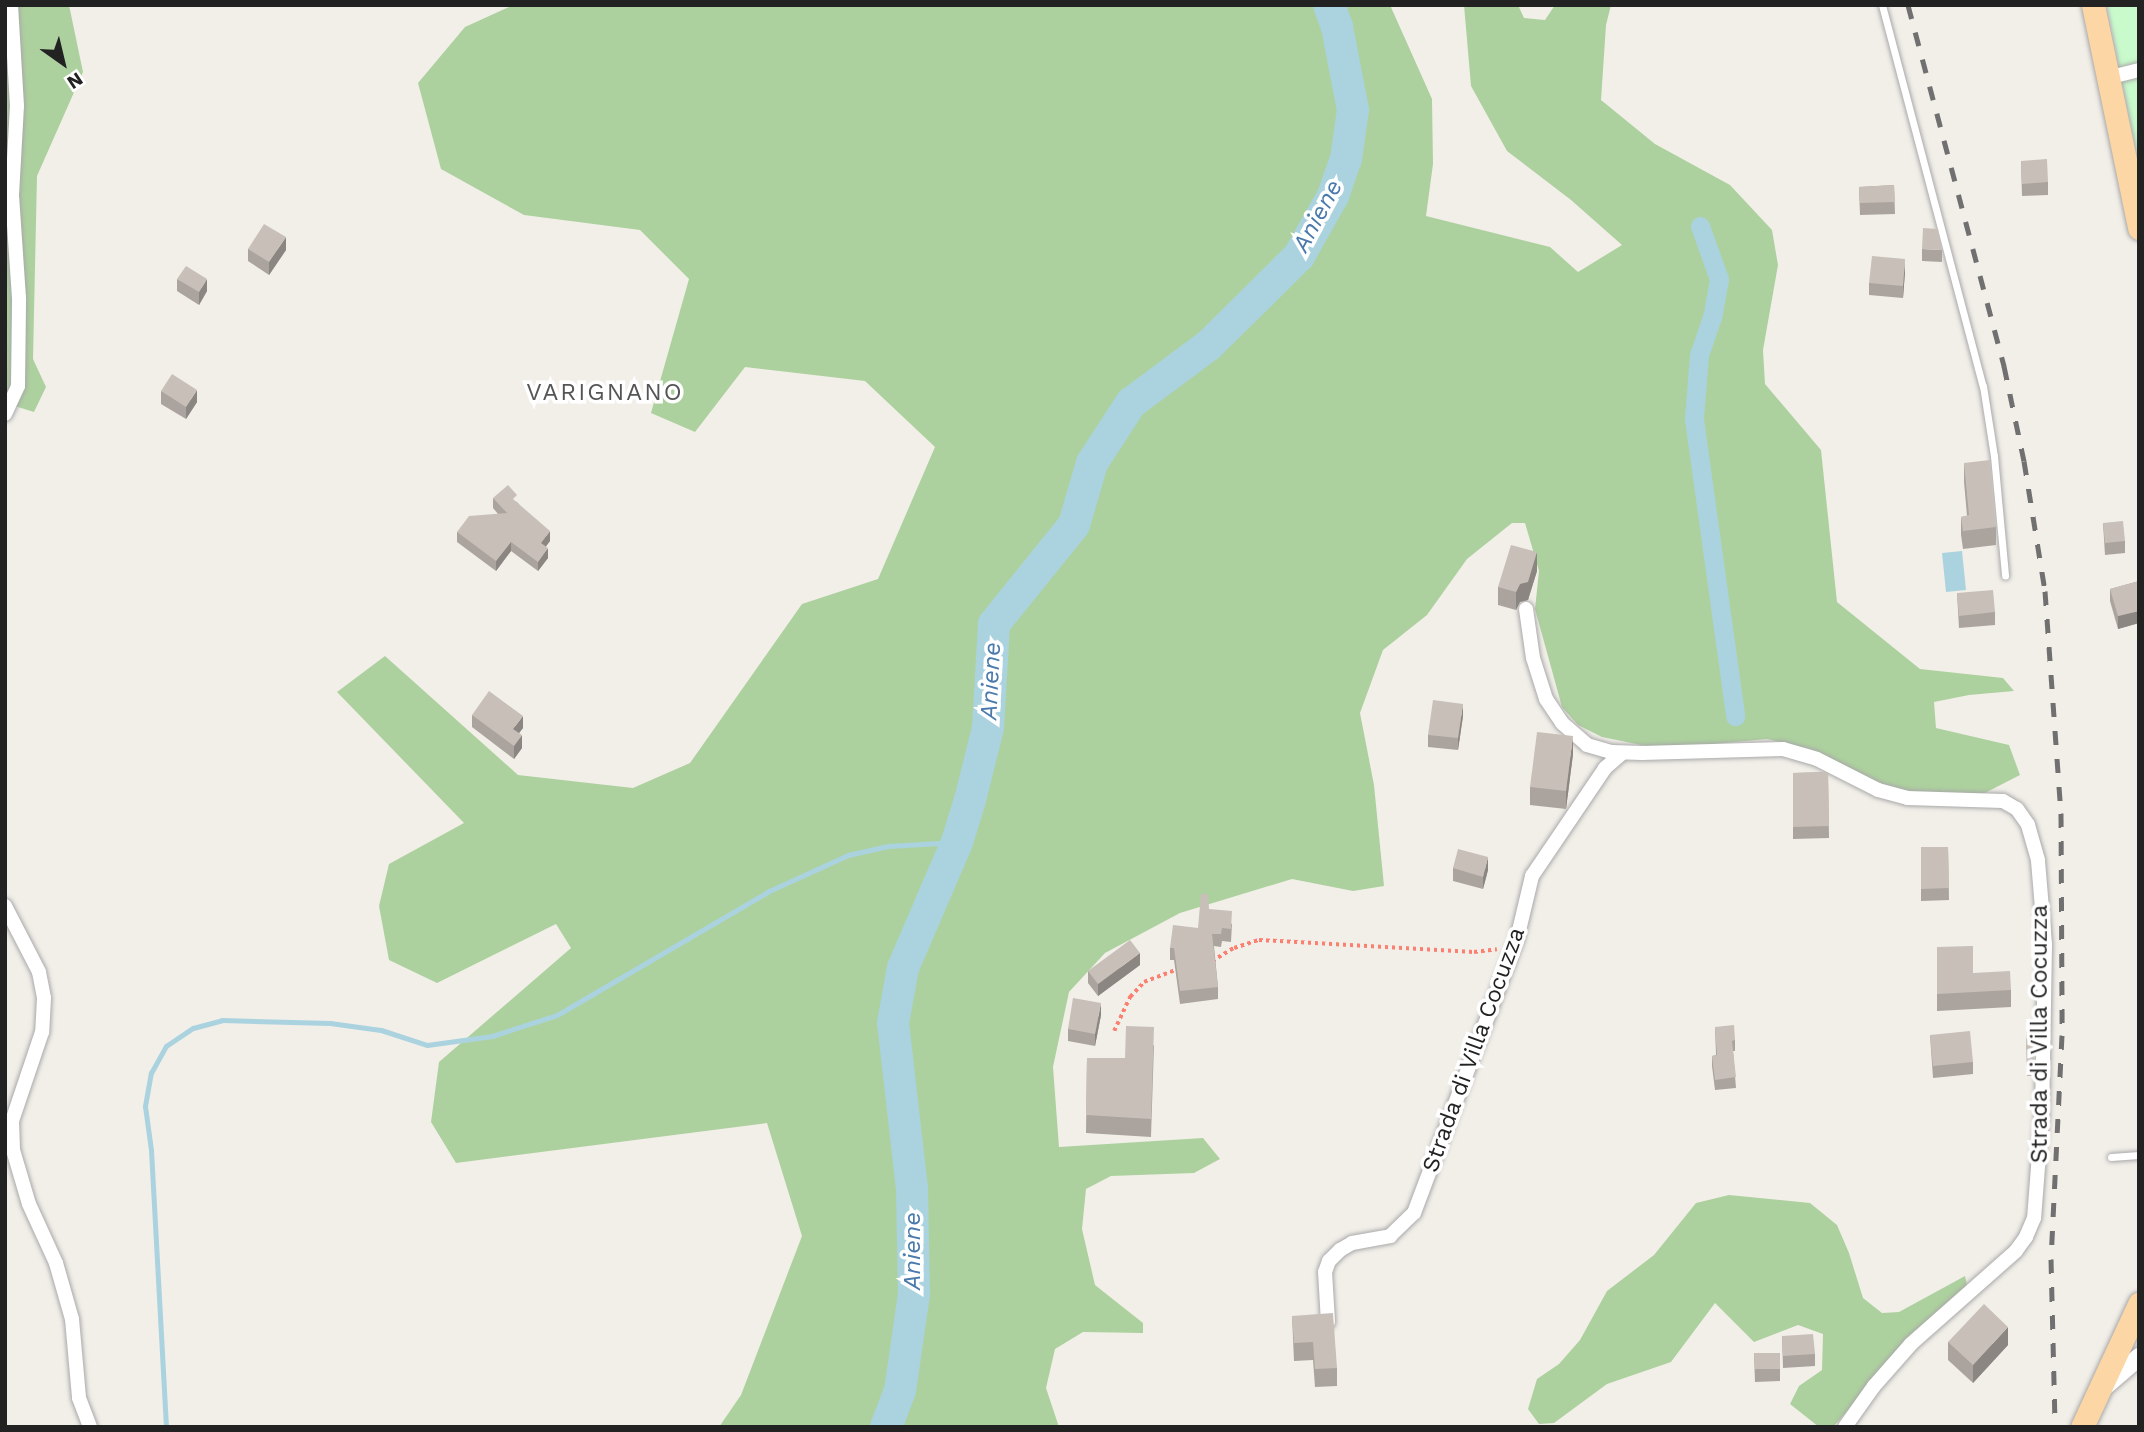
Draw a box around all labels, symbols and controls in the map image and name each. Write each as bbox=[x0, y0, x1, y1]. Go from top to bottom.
north arrow bbox=[28, 28, 98, 98]
text: N bbox=[63, 67, 87, 94]
water label: Aniene bbox=[1287, 175, 1349, 257]
district label: VARIGNANO bbox=[527, 379, 683, 407]
water label: Aniene bbox=[975, 641, 1007, 721]
street label: Strada di Villa Cocuzza bbox=[2026, 904, 2054, 1164]
street label: Strada di Villa Cocuzza bbox=[1417, 923, 1531, 1177]
water label: Aniene bbox=[899, 1212, 927, 1290]

